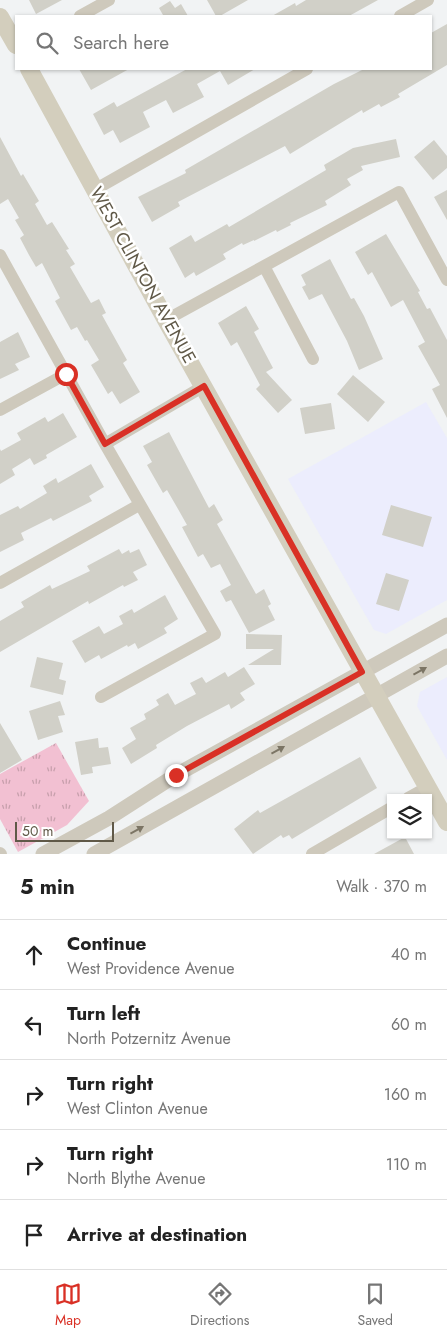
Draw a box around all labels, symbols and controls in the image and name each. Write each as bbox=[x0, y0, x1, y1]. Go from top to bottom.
search box bbox=[15, 15, 432, 70]
icon: search bbox=[33, 29, 61, 57]
text: Search here bbox=[73, 29, 169, 56]
street label: WEST CLINTON AVENUE bbox=[84, 182, 202, 368]
route start bbox=[55, 363, 78, 386]
one-way arrow bbox=[413, 667, 427, 675]
one-way arrow bbox=[272, 746, 285, 755]
route end bbox=[165, 764, 188, 787]
map controls bbox=[387, 794, 432, 839]
button: layers bbox=[387, 794, 432, 839]
scale bar bbox=[15, 819, 114, 842]
text: 50 m bbox=[22, 821, 53, 841]
one-way arrow bbox=[129, 826, 144, 834]
text: 5 min bbox=[20, 872, 75, 902]
text: Walk · 370 m bbox=[336, 875, 427, 898]
text: Continue bbox=[67, 930, 146, 957]
icon: ahead bbox=[20, 941, 48, 969]
text: 40 m bbox=[391, 943, 427, 966]
text: West Providence Avenue bbox=[67, 957, 235, 980]
text: Turn left bbox=[67, 1000, 140, 1027]
icon: left bbox=[20, 1011, 48, 1039]
text: 60 m bbox=[391, 1013, 427, 1036]
text: North Potzernitz Avenue bbox=[67, 1027, 231, 1050]
text: Turn right bbox=[67, 1070, 153, 1097]
icon: right bbox=[20, 1081, 48, 1109]
text: 160 m bbox=[384, 1083, 427, 1106]
text: West Clinton Avenue bbox=[67, 1097, 208, 1120]
text: Turn right bbox=[67, 1140, 153, 1167]
icon: right bbox=[20, 1151, 48, 1179]
text: 110 m bbox=[386, 1153, 427, 1176]
text: North Blythe Avenue bbox=[67, 1167, 205, 1190]
icon: arrive bbox=[20, 1221, 48, 1249]
text: Arrive at destination bbox=[67, 1221, 247, 1248]
tab: Map bbox=[54, 1280, 82, 1330]
tab: Directions bbox=[190, 1280, 249, 1330]
tab: Saved bbox=[357, 1280, 393, 1330]

